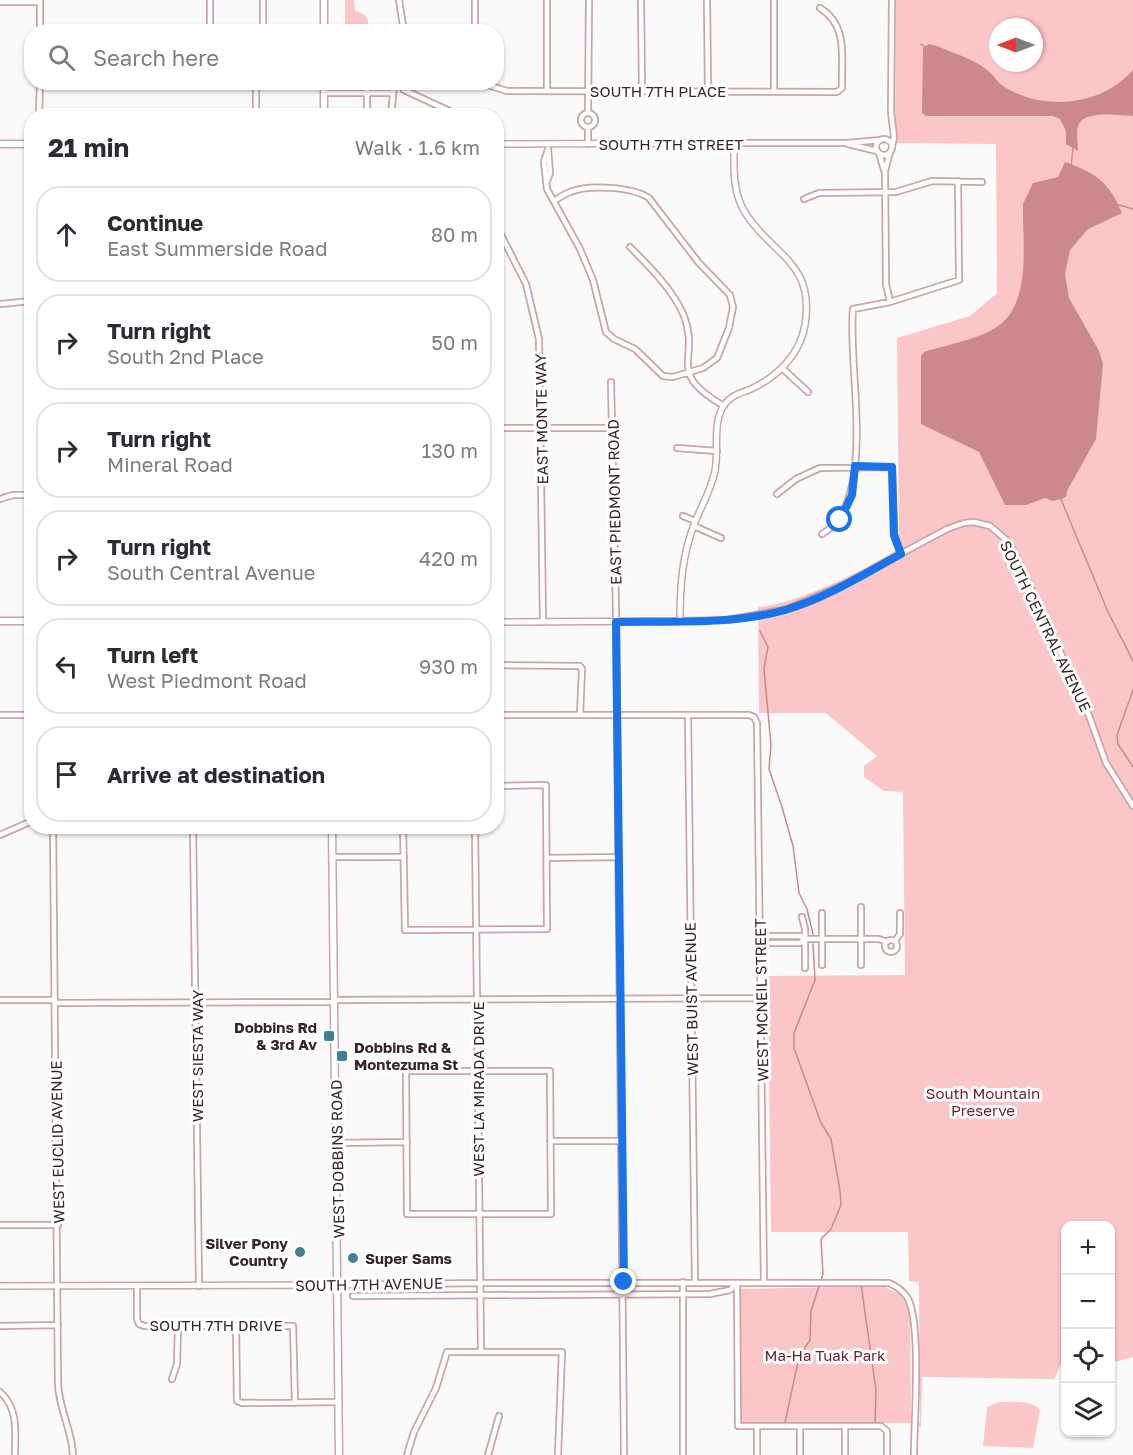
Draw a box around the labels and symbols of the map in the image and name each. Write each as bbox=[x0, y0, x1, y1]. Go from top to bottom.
north arrow bbox=[989, 18, 1043, 72]
street label: SOUTH 7TH PLACE bbox=[590, 82, 726, 100]
street label: SOUTH 7TH STREET bbox=[598, 135, 744, 153]
street label: EAST MONTE WAY bbox=[531, 353, 551, 485]
street label: EAST PIEDMONT ROAD bbox=[604, 419, 624, 585]
route start bbox=[826, 506, 852, 532]
street label: SOUTH CENTRAL AVENUE bbox=[997, 538, 1095, 714]
street label: WEST MCNEIL STREET bbox=[751, 918, 771, 1082]
street label: WEST BUIST AVENUE bbox=[681, 922, 701, 1076]
street label: WEST SIESTA WAY bbox=[188, 989, 206, 1122]
street label: WEST LA MIRADA DRIVE bbox=[469, 1001, 487, 1177]
place label: Dobbins Rd & 3rd Av bbox=[234, 1018, 317, 1053]
marker: Dobbins Rd & 3rd Av bbox=[322, 1029, 336, 1043]
place label: Dobbins Rd & Montezuma St bbox=[354, 1038, 458, 1073]
marker: Dobbins Rd & Montezuma St bbox=[335, 1049, 349, 1063]
street label: WEST EUCLID AVENUE bbox=[47, 1060, 67, 1224]
street label: WEST DOBBINS ROAD bbox=[327, 1079, 347, 1239]
park label: South Mountain Preserve bbox=[926, 1084, 1040, 1119]
place label: Silver Pony Country bbox=[205, 1234, 288, 1269]
marker: Silver Pony Country bbox=[293, 1245, 307, 1259]
place label: Super Sams bbox=[365, 1249, 452, 1267]
marker: Super Sams bbox=[346, 1251, 360, 1265]
route end bbox=[610, 1268, 636, 1294]
street label: SOUTH 7TH AVENUE bbox=[295, 1274, 443, 1294]
street label: SOUTH 7TH DRIVE bbox=[149, 1316, 283, 1334]
park label: Ma-Ha Tuak Park bbox=[765, 1346, 886, 1364]

